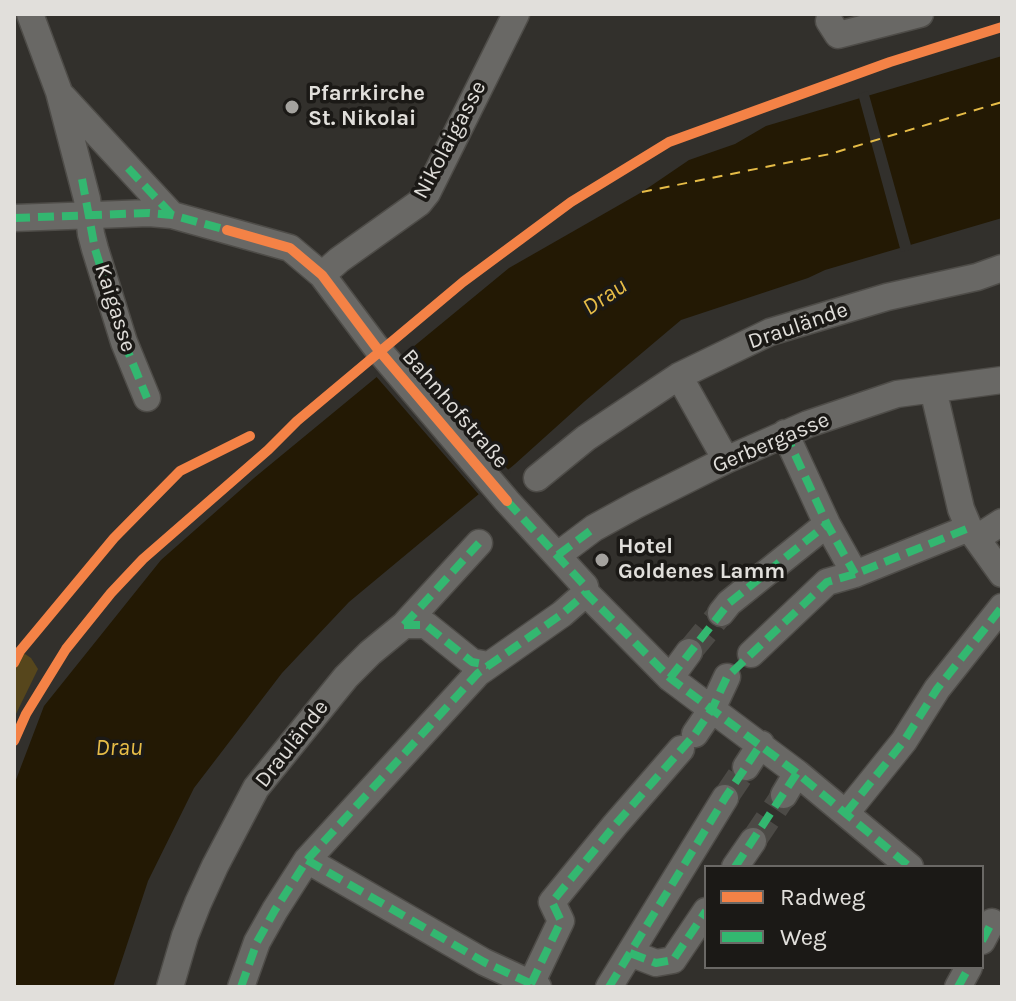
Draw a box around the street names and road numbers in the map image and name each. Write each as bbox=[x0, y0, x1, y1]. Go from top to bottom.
street label: Nikolaigasse bbox=[408, 76, 492, 204]
street label: Kaigasse bbox=[88, 261, 142, 355]
street label: Draulände bbox=[745, 297, 851, 355]
street label: Bahnhofstraße bbox=[396, 344, 514, 474]
street label: Gerbergasse bbox=[709, 407, 833, 479]
street label: Draulände bbox=[250, 695, 334, 793]

